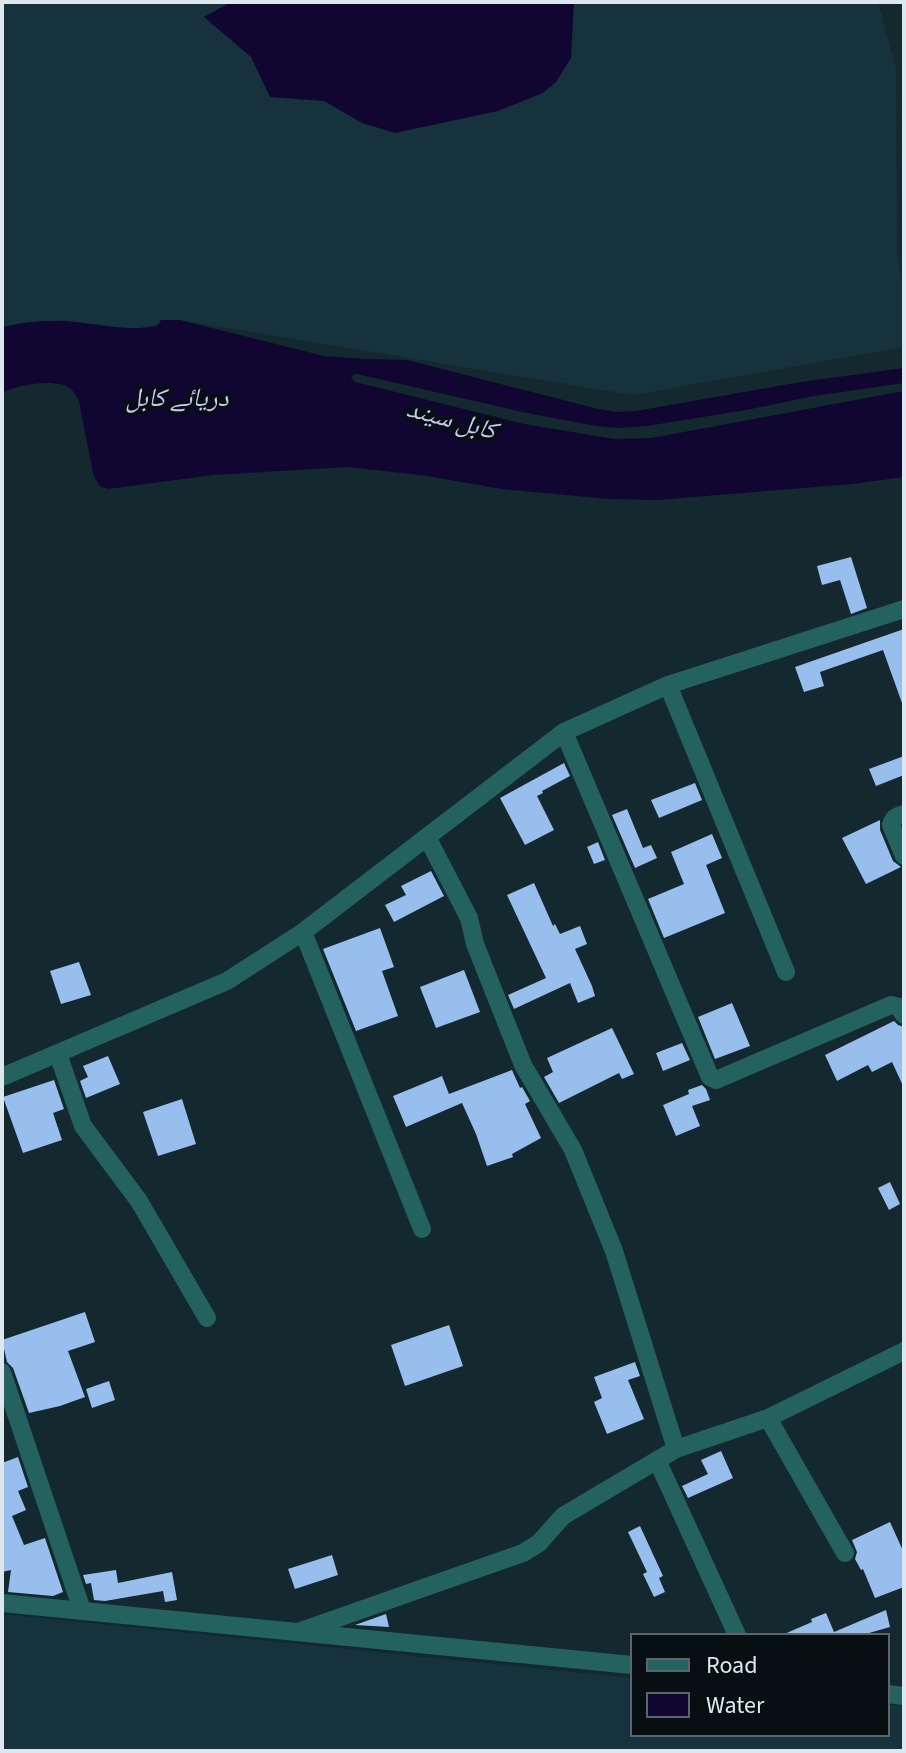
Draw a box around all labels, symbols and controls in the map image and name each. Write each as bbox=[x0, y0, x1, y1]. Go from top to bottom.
water label: دریائے کابل bbox=[125, 384, 229, 416]
water label: کابل سيند bbox=[403, 395, 499, 449]
legend bbox=[630, 1633, 890, 1737]
text: Road bbox=[706, 1648, 758, 1683]
text: Water bbox=[706, 1688, 764, 1723]

